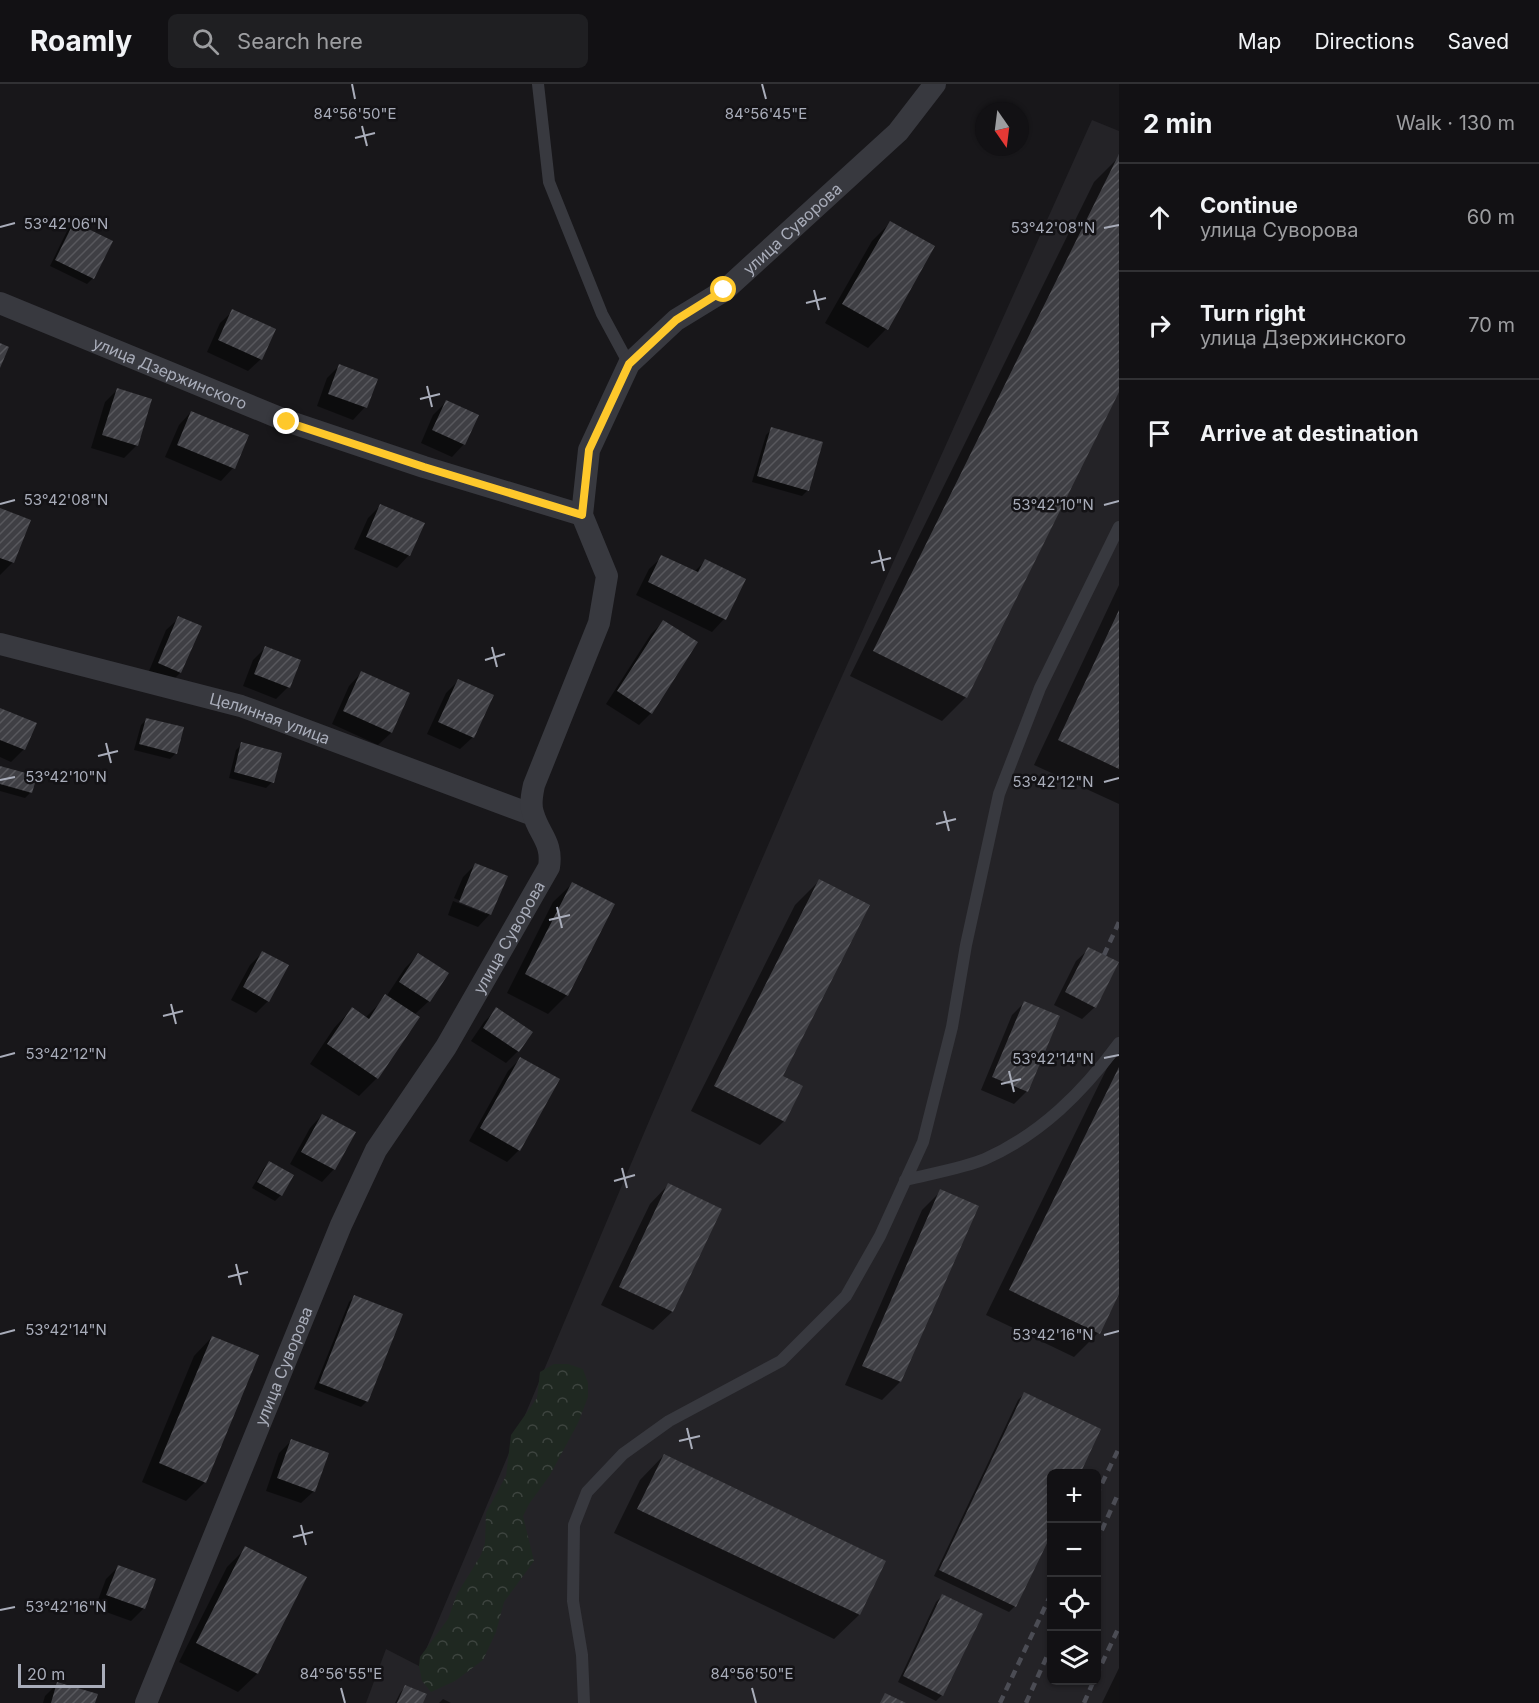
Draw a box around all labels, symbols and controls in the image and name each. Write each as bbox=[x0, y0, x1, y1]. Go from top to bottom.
search box bbox=[168, 14, 588, 68]
text: Roamly bbox=[30, 24, 132, 58]
icon: search bbox=[189, 25, 222, 58]
text: Search here bbox=[237, 28, 363, 54]
text: Map bbox=[1238, 29, 1281, 54]
text: Directions bbox=[1314, 29, 1415, 54]
text: Saved bbox=[1448, 29, 1509, 54]
north arrow bbox=[975, 102, 1029, 156]
text: 84°56'50"E bbox=[313, 104, 397, 123]
text: 84°56'45"E bbox=[725, 104, 807, 123]
text: 2 min bbox=[1143, 108, 1213, 139]
text: Walk · 130 m bbox=[1396, 111, 1515, 135]
street label: улица Суворова bbox=[739, 178, 846, 279]
text: Continue bbox=[1200, 192, 1298, 218]
icon: ahead bbox=[1143, 201, 1176, 234]
text: 60 m bbox=[1467, 205, 1515, 229]
text: 53°42'06"N bbox=[24, 214, 108, 233]
text: 53°42'08"N bbox=[1011, 218, 1095, 237]
text: улица Суворова bbox=[1200, 218, 1358, 242]
route start bbox=[710, 276, 736, 302]
text: Turn right bbox=[1200, 300, 1306, 326]
icon: right bbox=[1143, 309, 1176, 342]
text: 70 m bbox=[1468, 313, 1515, 337]
text: улица Дзержинского bbox=[1200, 326, 1406, 350]
street label: улица Дзержинского bbox=[90, 332, 250, 414]
route end bbox=[273, 408, 299, 434]
icon: arrive bbox=[1143, 417, 1176, 450]
text: Arrive at destination bbox=[1200, 420, 1419, 446]
text: 53°42'08"N bbox=[24, 490, 108, 509]
text: 53°42'10"N bbox=[1012, 495, 1094, 514]
street label: Целинная улица bbox=[208, 688, 333, 748]
text: 53°42'10"N bbox=[25, 767, 107, 786]
text: 53°42'12"N bbox=[1012, 772, 1094, 791]
street label: улица Суворова bbox=[469, 877, 549, 997]
text: 53°42'12"N bbox=[25, 1044, 107, 1063]
text: 53°42'14"N bbox=[1012, 1049, 1094, 1068]
street label: улица Суворова bbox=[250, 1304, 317, 1428]
text: 53°42'14"N bbox=[25, 1320, 107, 1339]
text: 53°42'16"N bbox=[1012, 1325, 1094, 1344]
map controls bbox=[1047, 1469, 1101, 1685]
button: + bbox=[1047, 1469, 1101, 1523]
button: − bbox=[1047, 1523, 1101, 1577]
button: locate bbox=[1047, 1577, 1101, 1631]
text: 53°42'16"N bbox=[25, 1597, 107, 1616]
button: layers bbox=[1047, 1631, 1101, 1685]
scale bar bbox=[18, 1661, 105, 1688]
text: 20 m bbox=[27, 1664, 65, 1684]
text: 84°56'55"E bbox=[300, 1664, 382, 1683]
text: 84°56'50"E bbox=[710, 1664, 794, 1683]

